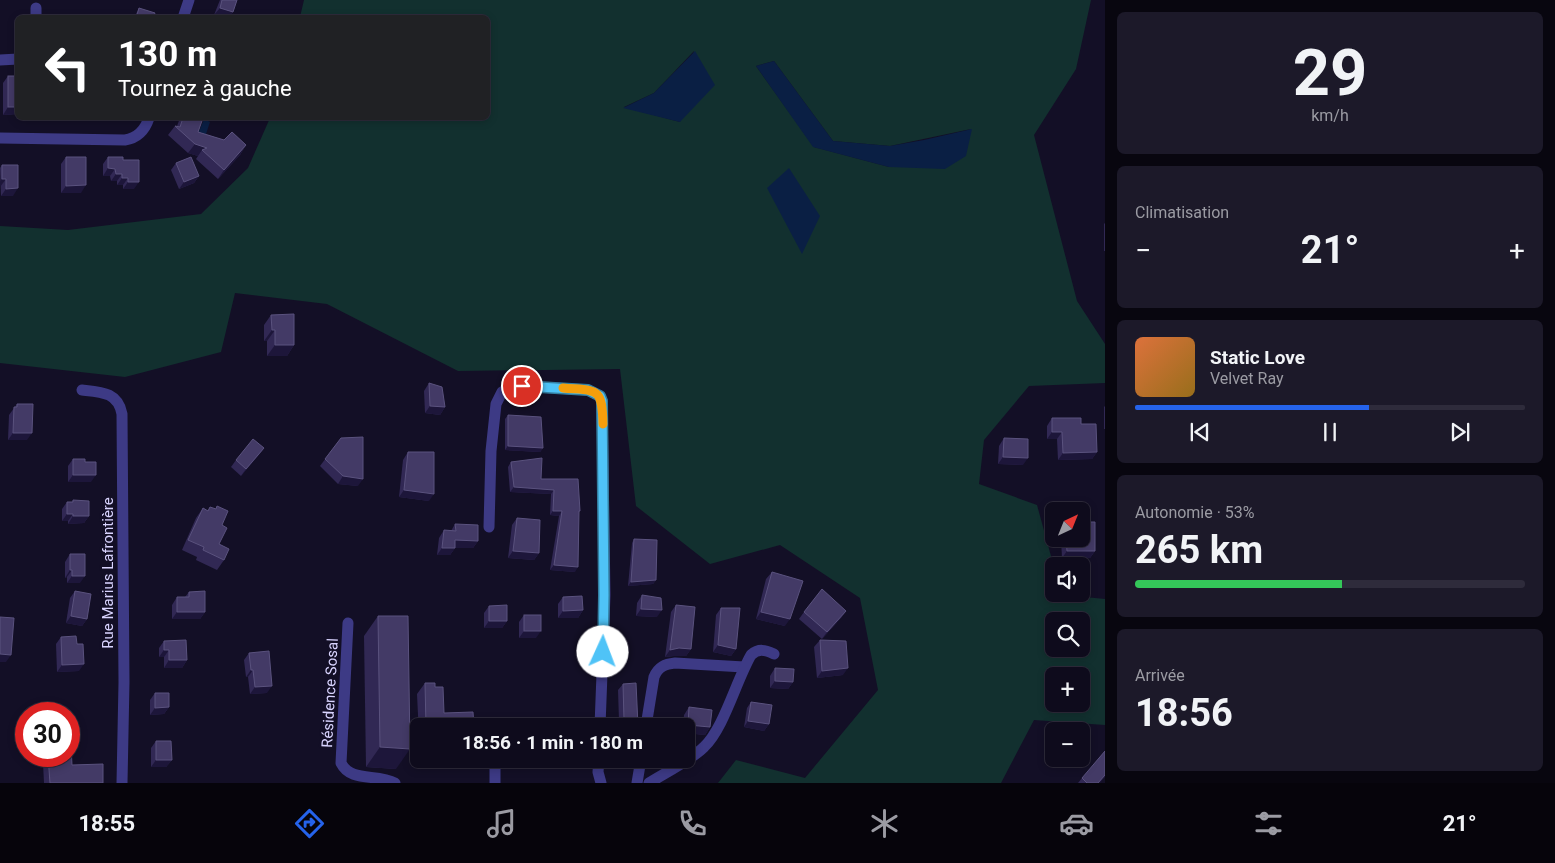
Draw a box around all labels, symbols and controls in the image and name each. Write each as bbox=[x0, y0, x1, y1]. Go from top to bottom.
text: 130 m bbox=[118, 34, 217, 75]
icon: left bbox=[35, 35, 100, 100]
text: 29 bbox=[1293, 35, 1367, 111]
text: Tournez à gauche bbox=[118, 76, 292, 101]
text: km/h bbox=[1311, 106, 1349, 125]
text: Climatisation bbox=[1135, 203, 1229, 222]
text: 21° bbox=[1301, 228, 1359, 272]
text: − bbox=[1135, 234, 1151, 267]
text: + bbox=[1509, 234, 1525, 267]
text: Static Love bbox=[1210, 346, 1305, 369]
pin bbox=[501, 365, 543, 407]
text: Velvet Ray bbox=[1210, 369, 1284, 388]
icon: arrive bbox=[508, 372, 536, 400]
icon: previous bbox=[1186, 418, 1214, 446]
icon: pause bbox=[1316, 418, 1344, 446]
icon: next bbox=[1446, 418, 1474, 446]
street label: Rue Marius Lafrontière bbox=[99, 497, 117, 649]
north arrow bbox=[1045, 502, 1090, 548]
map controls bbox=[1045, 502, 1090, 767]
text: Autonomie · 53% bbox=[1135, 503, 1255, 522]
text: 265 km bbox=[1135, 528, 1263, 572]
button: sound bbox=[1045, 557, 1090, 602]
button: search bbox=[1045, 612, 1090, 657]
position arrow bbox=[576, 625, 628, 677]
street label: Résidence Sosal bbox=[318, 638, 342, 748]
text: Arrivée bbox=[1135, 666, 1185, 685]
button: + bbox=[1045, 667, 1090, 712]
text: 18:56 bbox=[1135, 691, 1233, 735]
speed limit sign: 30 bbox=[15, 702, 80, 767]
button: − bbox=[1045, 722, 1090, 767]
text: 18:56 · 1 min · 180 m bbox=[462, 731, 643, 754]
icon: directions bbox=[292, 806, 327, 841]
icon: music bbox=[484, 806, 519, 841]
icon: phone bbox=[675, 806, 710, 841]
icon: climate bbox=[867, 806, 902, 841]
icon: car bbox=[1059, 806, 1094, 841]
icon: filters bbox=[1251, 806, 1286, 841]
text: 18:55 bbox=[78, 811, 135, 836]
text: 21° bbox=[1443, 811, 1476, 836]

